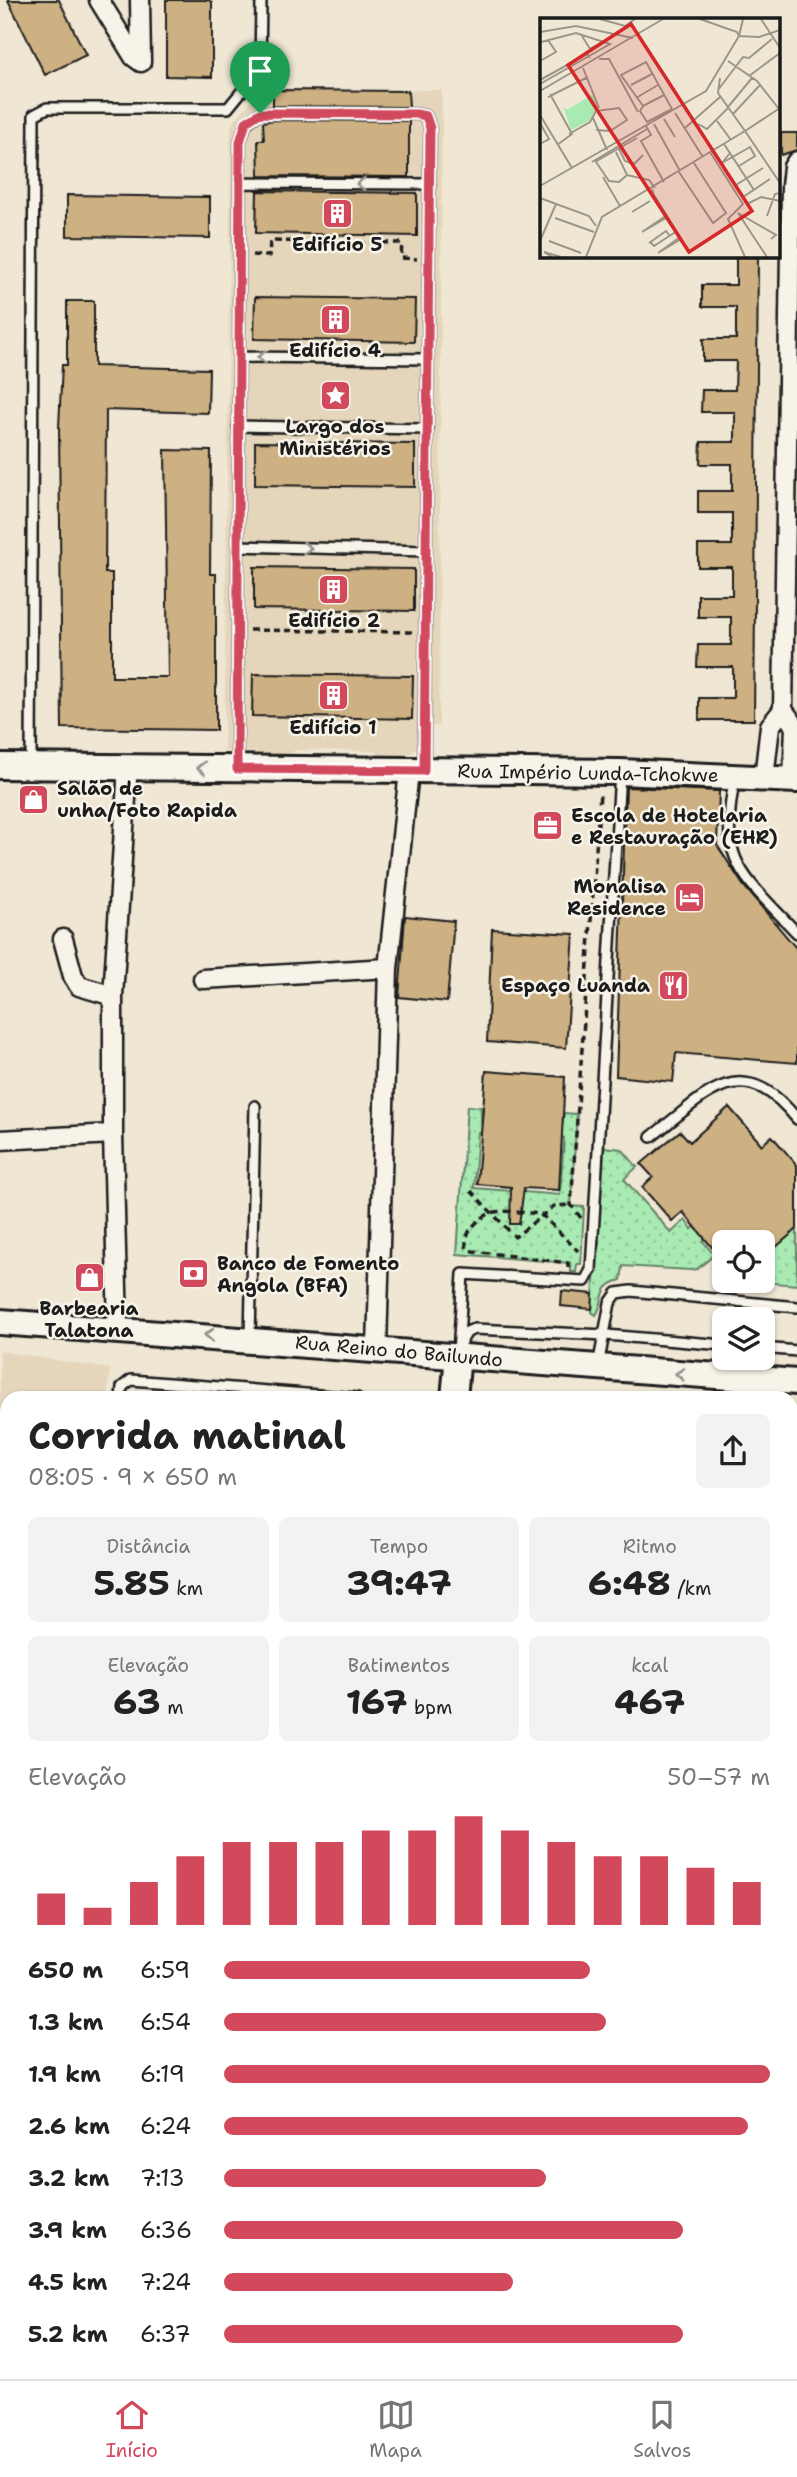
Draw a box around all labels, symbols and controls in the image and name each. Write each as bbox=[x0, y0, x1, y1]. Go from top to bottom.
inset map bbox=[540, 18, 780, 257]
pin bbox=[230, 41, 290, 113]
icon: arrive bbox=[241, 52, 279, 90]
one-way arrow bbox=[356, 176, 366, 192]
building icon: Edifício 5 bbox=[320, 196, 354, 230]
place label: Edifício 5 bbox=[292, 232, 382, 257]
building icon: Edifício 4 bbox=[318, 302, 352, 336]
place label: Edifício 4 bbox=[289, 338, 382, 363]
one-way arrow bbox=[256, 350, 267, 365]
place icon: Largo dos Ministérios bbox=[318, 378, 352, 412]
place label: Largo dos Ministérios bbox=[279, 414, 391, 461]
one-way arrow bbox=[301, 540, 312, 555]
building icon: Edifício 2 bbox=[317, 572, 351, 606]
place label: Edifício 2 bbox=[288, 608, 380, 633]
building icon: Edifício 1 bbox=[316, 679, 350, 713]
place label: Edifício 1 bbox=[289, 715, 377, 740]
street label: Rua Império Lunda-Tchokwe bbox=[457, 758, 719, 788]
one-way arrow bbox=[195, 760, 206, 776]
place label: Salão de unha/Foto Rapida bbox=[57, 776, 237, 823]
shop icon: Salão de unha/Foto Rapida bbox=[17, 782, 51, 816]
place label: Escola de Hotelaria e Restauração (EHR) bbox=[571, 803, 778, 850]
office icon: Escola de Hotelaria e Restauração (EHR) bbox=[531, 809, 565, 843]
place label: Monalisa Residence bbox=[567, 874, 666, 921]
hotel icon: Monalisa Residence bbox=[672, 880, 706, 914]
restaurant icon: Espaço Luanda bbox=[656, 968, 690, 1002]
place label: Espaço Luanda bbox=[501, 973, 650, 998]
map controls bbox=[712, 1230, 775, 1370]
button: locate bbox=[712, 1230, 775, 1293]
place label: Banco de Fomento Angola (BFA) bbox=[217, 1251, 399, 1298]
bank icon: Banco de Fomento Angola (BFA) bbox=[177, 1257, 211, 1291]
shop icon: Barbearia Talatona bbox=[72, 1260, 106, 1294]
place label: Barbearia Talatona bbox=[39, 1296, 139, 1343]
button: layers bbox=[712, 1307, 775, 1370]
one-way arrow bbox=[203, 1328, 214, 1343]
street label: Rua Reino do Bailundo bbox=[294, 1329, 504, 1373]
one-way arrow bbox=[674, 1367, 685, 1382]
text: Corrida matinal bbox=[28, 1410, 346, 1461]
button: share bbox=[696, 1414, 770, 1488]
text: 08:05 · 9 × 650 m bbox=[28, 1462, 237, 1492]
text: Distância bbox=[106, 1534, 190, 1559]
text: Tempo bbox=[370, 1534, 428, 1559]
text: Ritmo bbox=[623, 1534, 677, 1559]
text: 5.85 bbox=[93, 1559, 170, 1606]
text: 39:47 bbox=[346, 1559, 452, 1606]
text: 6:48 bbox=[588, 1559, 671, 1606]
text: km bbox=[170, 1576, 203, 1601]
text: /km bbox=[671, 1576, 711, 1601]
text: Elevação bbox=[108, 1653, 189, 1678]
text: Batimentos bbox=[348, 1653, 450, 1678]
text: kcal bbox=[631, 1653, 668, 1678]
text: 63 bbox=[113, 1678, 161, 1725]
text: 167 bbox=[346, 1678, 408, 1725]
text: 467 bbox=[614, 1678, 685, 1725]
text: m bbox=[161, 1695, 184, 1720]
text: bpm bbox=[408, 1695, 452, 1720]
text: Elevação bbox=[28, 1762, 127, 1792]
text: 50–57 m bbox=[667, 1762, 770, 1792]
text: 650 m bbox=[28, 1955, 103, 1985]
text: 6:59 bbox=[140, 1955, 190, 1985]
text: 1.3 km bbox=[28, 2007, 103, 2037]
text: 6:54 bbox=[140, 2007, 191, 2037]
text: 1.9 km bbox=[28, 2059, 101, 2089]
text: 6:19 bbox=[140, 2059, 185, 2089]
text: 2.6 km bbox=[28, 2111, 110, 2141]
text: 6:24 bbox=[140, 2111, 191, 2141]
text: 3.2 km bbox=[28, 2163, 110, 2193]
text: 7:13 bbox=[140, 2163, 185, 2193]
text: 3.9 km bbox=[28, 2215, 107, 2245]
text: 6:36 bbox=[140, 2215, 192, 2245]
text: 4.5 km bbox=[28, 2267, 108, 2297]
text: 7:24 bbox=[140, 2267, 191, 2297]
text: 5.2 km bbox=[28, 2319, 108, 2349]
text: 6:37 bbox=[140, 2319, 191, 2349]
tab: Início bbox=[106, 2396, 158, 2463]
tab: Mapa bbox=[369, 2396, 422, 2463]
tab: Salvos bbox=[633, 2396, 691, 2463]

